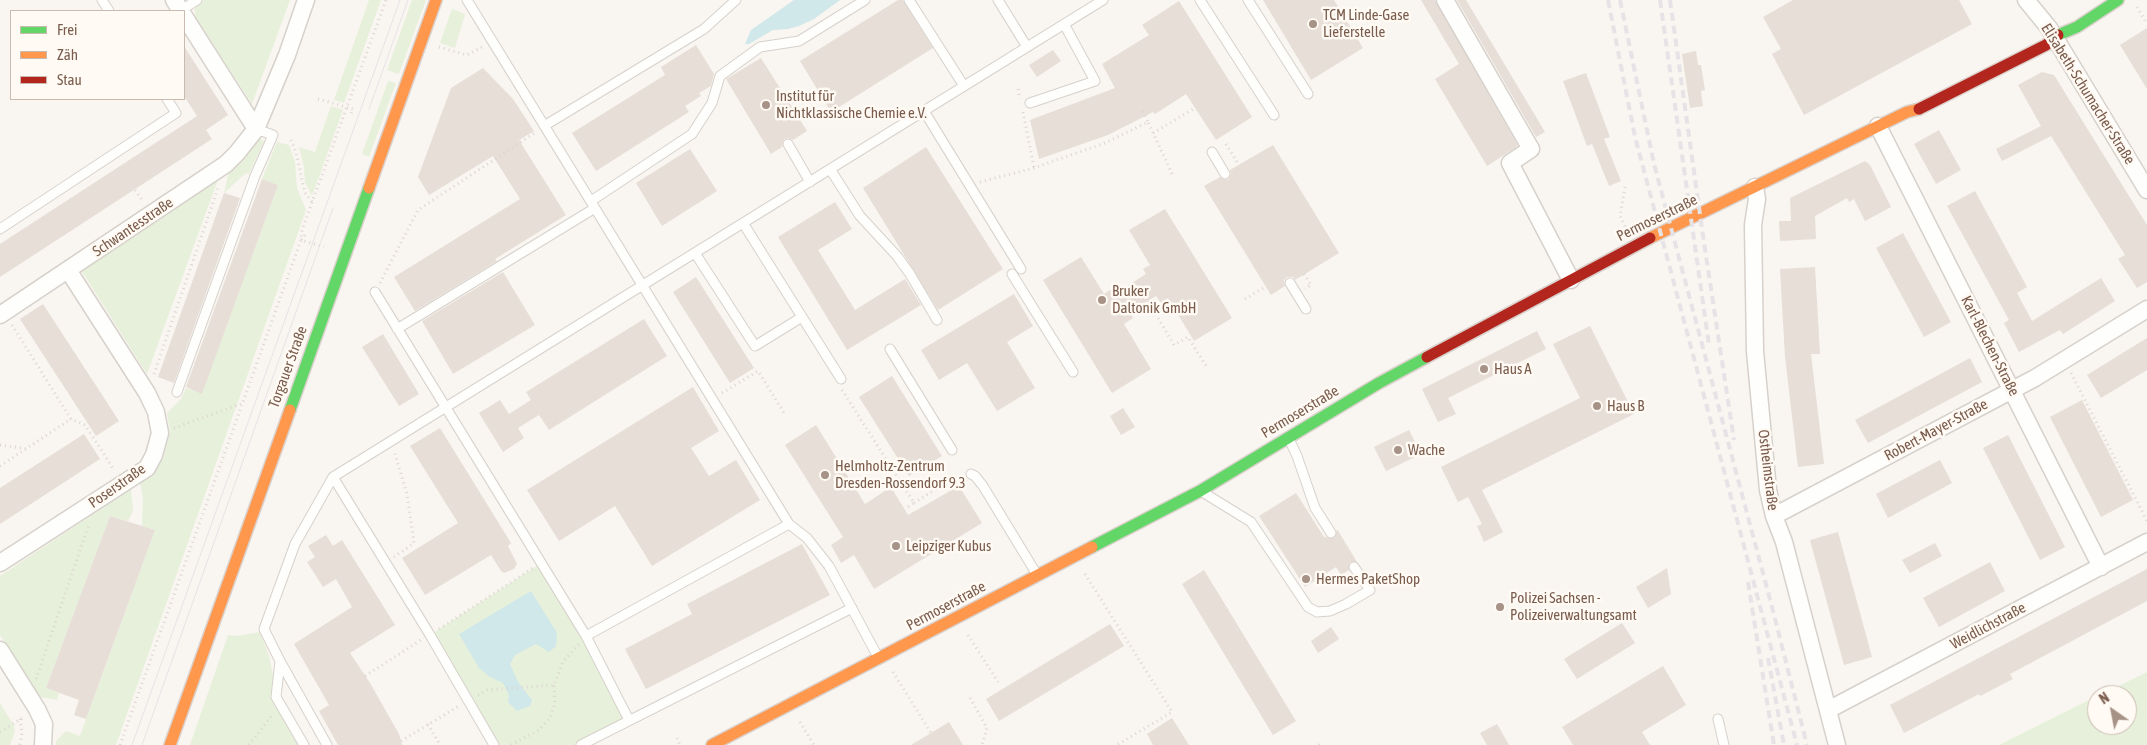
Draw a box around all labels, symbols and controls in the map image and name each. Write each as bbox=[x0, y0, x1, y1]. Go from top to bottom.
place label: TCM Linde-Gase Lieferstelle bbox=[1323, 6, 1409, 41]
legend bbox=[10, 10, 185, 100]
marker: TCM Linde-Gase Lieferstelle bbox=[1307, 18, 1319, 30]
street label: Elisabeth-Schumacher-Straße bbox=[2037, 20, 2139, 168]
text: Frei bbox=[57, 21, 77, 38]
text: Zäh bbox=[57, 46, 78, 63]
text: Stau bbox=[57, 71, 82, 88]
place label: Institut für Nichtklassische Chemie e.V. bbox=[776, 87, 927, 122]
marker: Institut für Nichtklassische Chemie e.V. bbox=[760, 99, 772, 111]
street label: Permoserstraße bbox=[1614, 191, 1700, 245]
street label: Schwantesstraße bbox=[89, 194, 177, 260]
place label: Bruker Daltonik GmbH bbox=[1112, 282, 1197, 317]
street label: Karl-Blechen-Straße bbox=[1957, 293, 2023, 399]
marker: Bruker Daltonik GmbH bbox=[1096, 294, 1108, 306]
street label: Torgauer Straße bbox=[265, 324, 311, 410]
place label: Haus A bbox=[1494, 360, 1532, 378]
marker: Haus A bbox=[1478, 363, 1490, 375]
street label: Permoserstraße bbox=[1258, 382, 1342, 442]
street label: Robert-Mayer-Straße bbox=[1881, 395, 1991, 465]
place label: Haus B bbox=[1607, 397, 1644, 415]
marker: Haus B bbox=[1591, 400, 1603, 412]
street label: Ostheimstraße bbox=[1754, 429, 1782, 511]
place label: Wache bbox=[1408, 441, 1445, 459]
marker: Wache bbox=[1392, 444, 1404, 456]
place label: Helmholtz-Zentrum Dresden-Rossendorf 9.3 bbox=[835, 457, 965, 492]
street label: Poserstraße bbox=[85, 460, 149, 512]
marker: Helmholtz-Zentrum Dresden-Rossendorf 9.3 bbox=[819, 469, 831, 481]
place label: Leipziger Kubus bbox=[906, 537, 991, 555]
marker: Leipziger Kubus bbox=[890, 540, 902, 552]
place label: Hermes PaketShop bbox=[1316, 570, 1420, 588]
marker: Hermes PaketShop bbox=[1300, 573, 1312, 585]
street label: Permoserstraße bbox=[903, 578, 989, 634]
place label: Polizei Sachsen - Polizeiverwaltungsamt bbox=[1510, 589, 1637, 624]
street label: Weidlichstraße bbox=[1947, 599, 2029, 653]
marker: Polizei Sachsen - Polizeiverwaltungsamt bbox=[1494, 601, 1506, 613]
north arrow bbox=[2087, 685, 2137, 735]
text: N bbox=[2097, 689, 2112, 707]

